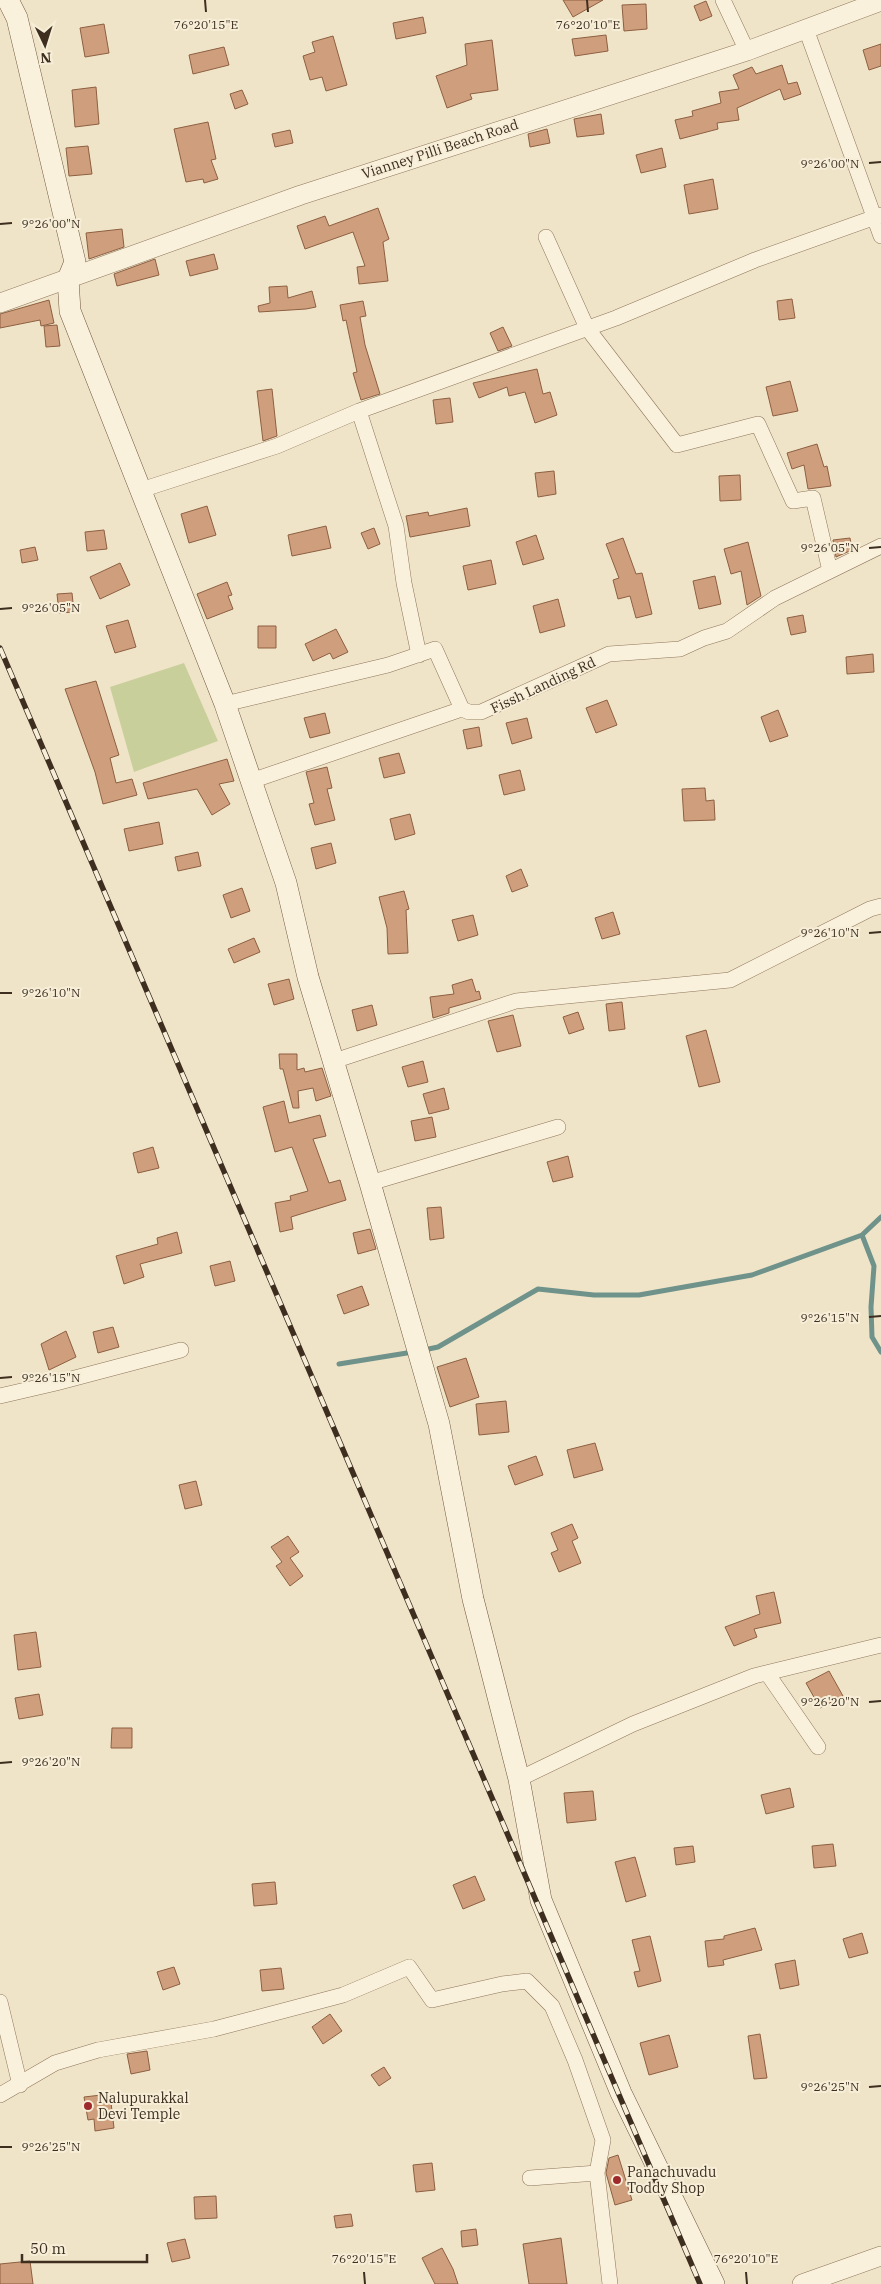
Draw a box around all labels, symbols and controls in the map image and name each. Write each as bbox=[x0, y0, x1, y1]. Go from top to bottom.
text: 76°20'15"E bbox=[174, 17, 238, 32]
text: 76°20'10"E bbox=[556, 17, 620, 32]
north arrow bbox=[20, 20, 70, 70]
text: N bbox=[40, 49, 52, 67]
street label: Vianney Pilli Beach Road bbox=[359, 115, 521, 183]
text: 9°26'00"N bbox=[801, 156, 859, 171]
text: 9°26'00"N bbox=[22, 216, 80, 231]
text: 9°26'05"N bbox=[801, 540, 859, 555]
text: 9°26'05"N bbox=[22, 600, 80, 615]
street label: Fissh Landing Rd bbox=[488, 653, 599, 717]
text: 9°26'10"N bbox=[801, 925, 859, 940]
text: 9°26'10"N bbox=[22, 985, 80, 1000]
text: 9°26'15"N bbox=[801, 1310, 859, 1325]
text: 9°26'15"N bbox=[22, 1370, 80, 1385]
text: 9°26'20"N bbox=[801, 1694, 859, 1709]
text: 9°26'20"N bbox=[22, 1754, 80, 1769]
text: 9°26'25"N bbox=[801, 2079, 859, 2094]
place label: Nalupurakkal Devi Temple bbox=[98, 2089, 189, 2123]
marker: Nalupurakkal Devi Temple bbox=[82, 2100, 94, 2112]
text: 9°26'25"N bbox=[22, 2139, 80, 2154]
place label: Panachuvadu Toddy Shop bbox=[627, 2163, 717, 2197]
marker: Panachuvadu Toddy Shop bbox=[611, 2174, 623, 2186]
scale bar bbox=[22, 2232, 148, 2264]
text: 50 m bbox=[30, 2239, 66, 2258]
text: 76°20'15"E bbox=[332, 2251, 396, 2266]
text: 76°20'10"E bbox=[714, 2251, 778, 2266]

